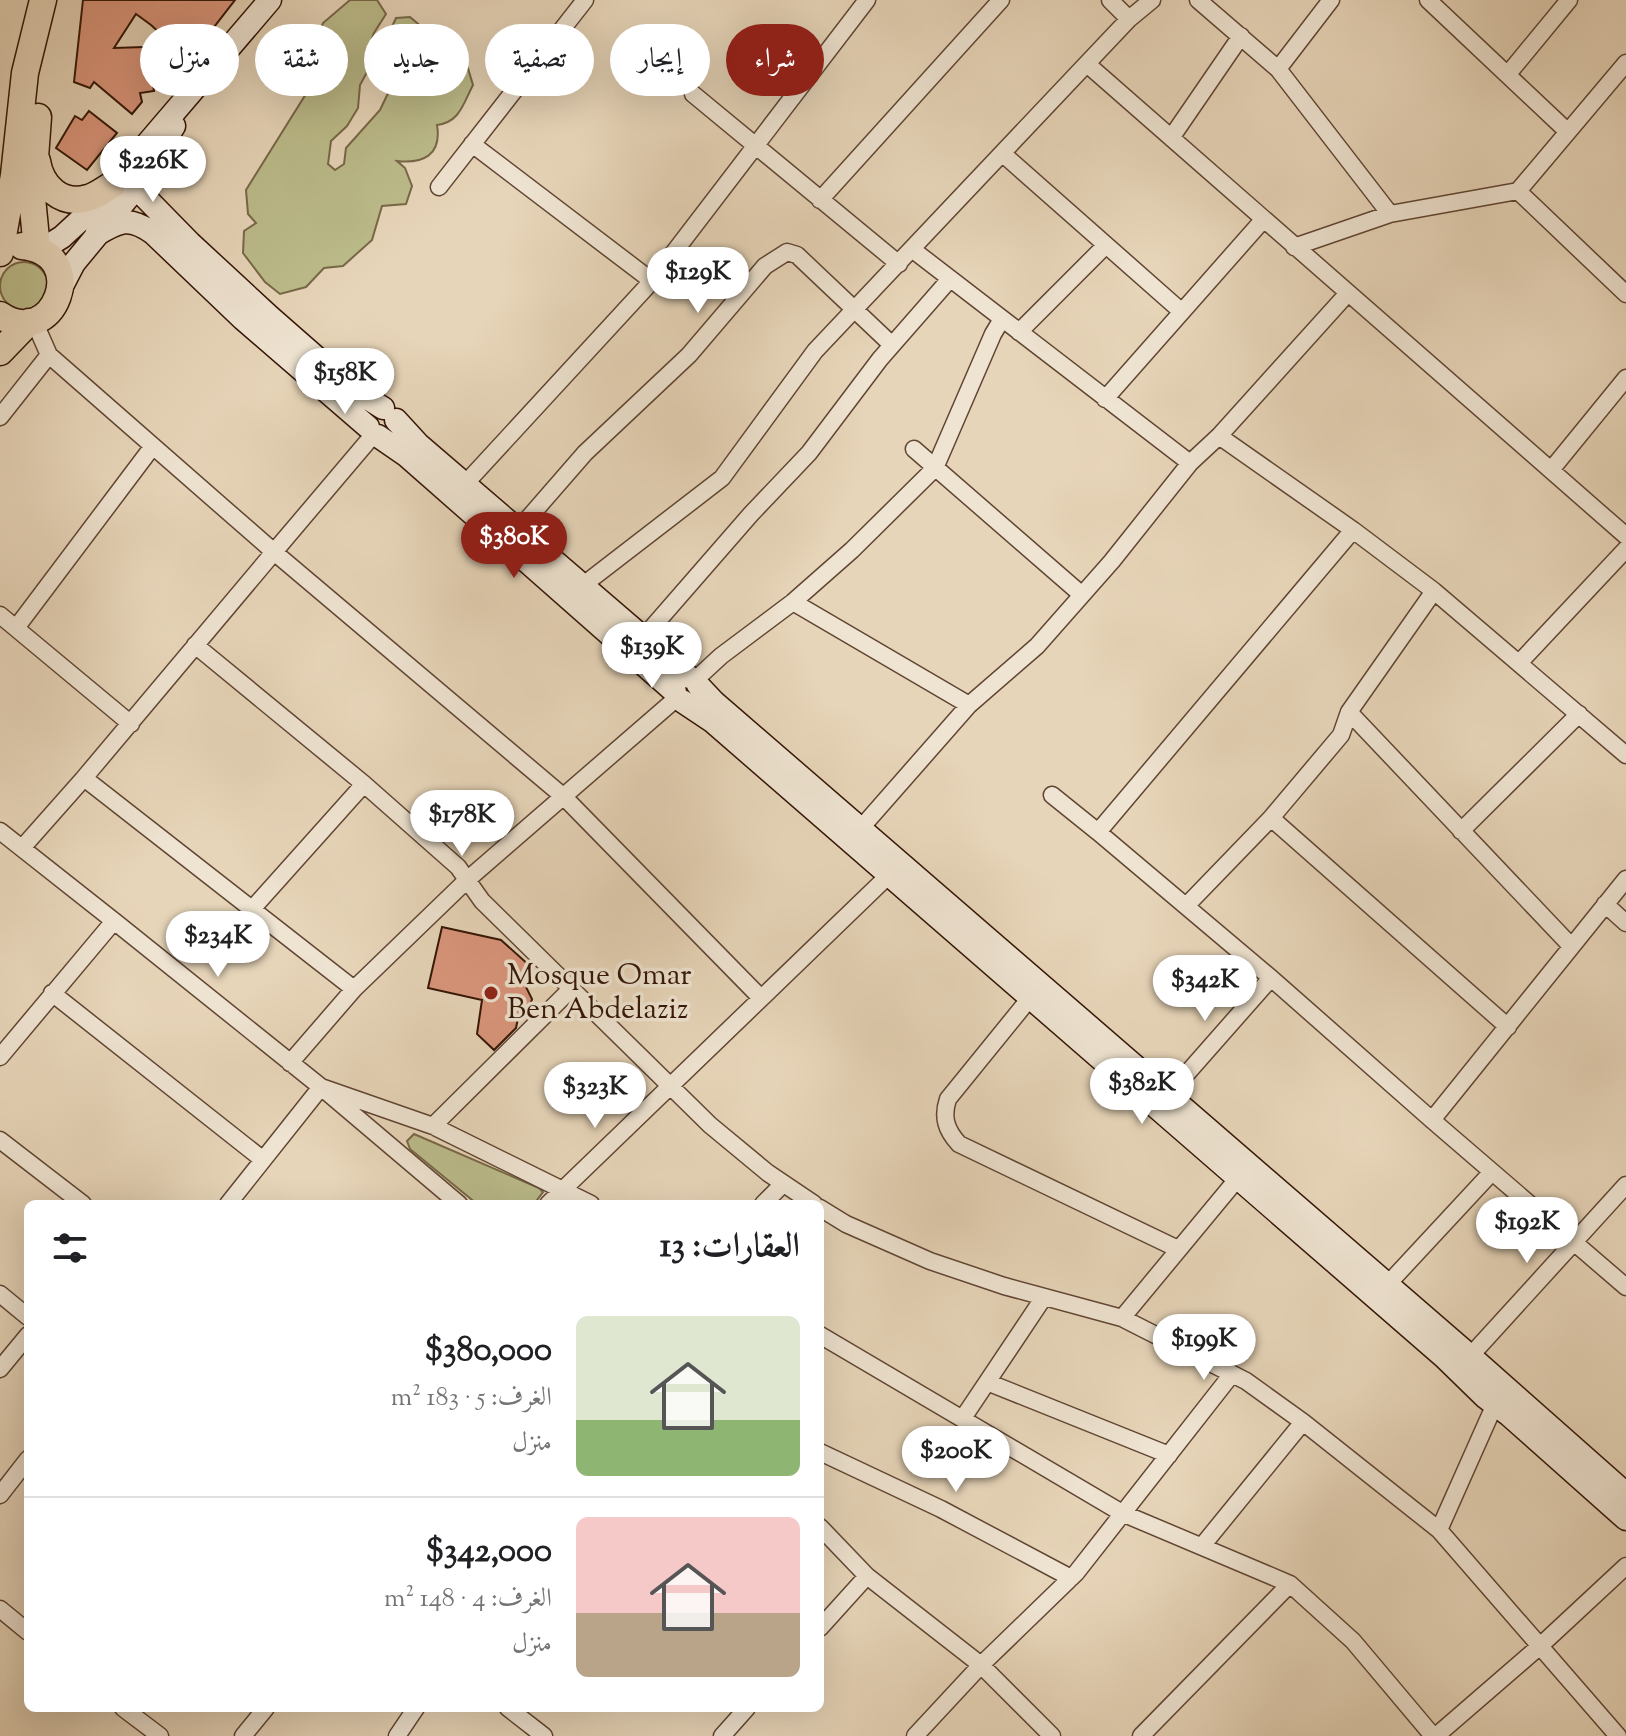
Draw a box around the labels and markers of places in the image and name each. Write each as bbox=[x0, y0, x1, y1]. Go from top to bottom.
pin: $226K bbox=[97, 136, 209, 204]
pin: $129K bbox=[642, 247, 754, 315]
pin: $158K bbox=[289, 348, 401, 416]
pin: $380K bbox=[458, 512, 570, 580]
pin: $139K bbox=[596, 622, 708, 690]
pin: $178K bbox=[406, 790, 518, 858]
pin: $234K bbox=[162, 911, 274, 979]
place label: Mosque Omar Ben Abdelaziz bbox=[507, 955, 692, 1032]
pin: $342K bbox=[1149, 955, 1261, 1023]
marker: Mosque Omar Ben Abdelaziz bbox=[482, 984, 500, 1002]
pin: $382K bbox=[1086, 1058, 1198, 1126]
pin: $323K bbox=[539, 1062, 651, 1130]
pin: $192K bbox=[1471, 1197, 1583, 1265]
pin: $199K bbox=[1148, 1314, 1260, 1382]
pin: $200K bbox=[900, 1426, 1012, 1494]

